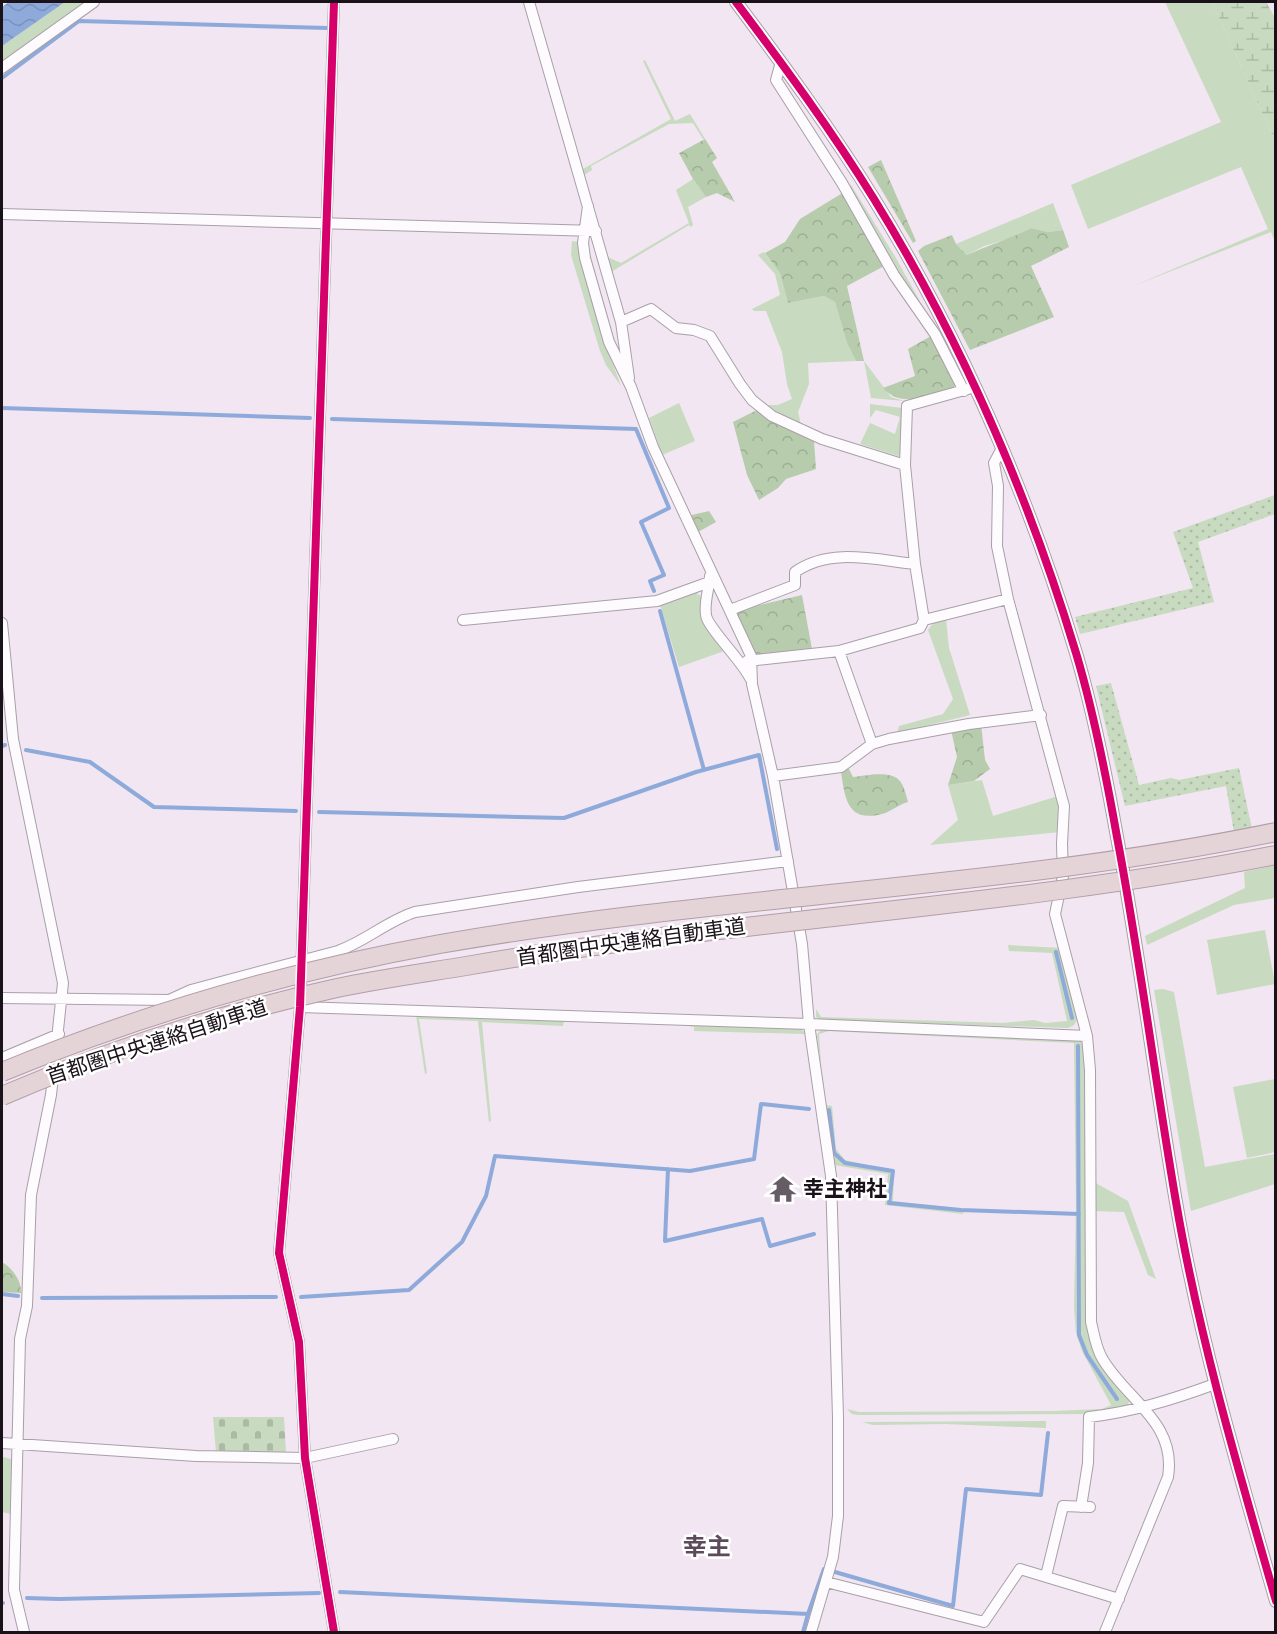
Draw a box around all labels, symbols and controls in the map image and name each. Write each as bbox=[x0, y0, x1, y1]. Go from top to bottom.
street label: 首都圏中央連絡自動車道 bbox=[515, 911, 747, 973]
street label: 首都圏中央連絡自動車道 bbox=[43, 992, 271, 1092]
temple icon: 幸主神社 bbox=[768, 1174, 798, 1204]
place label: 幸主神社 bbox=[803, 1174, 887, 1204]
district label: 幸主 bbox=[683, 1529, 731, 1564]

